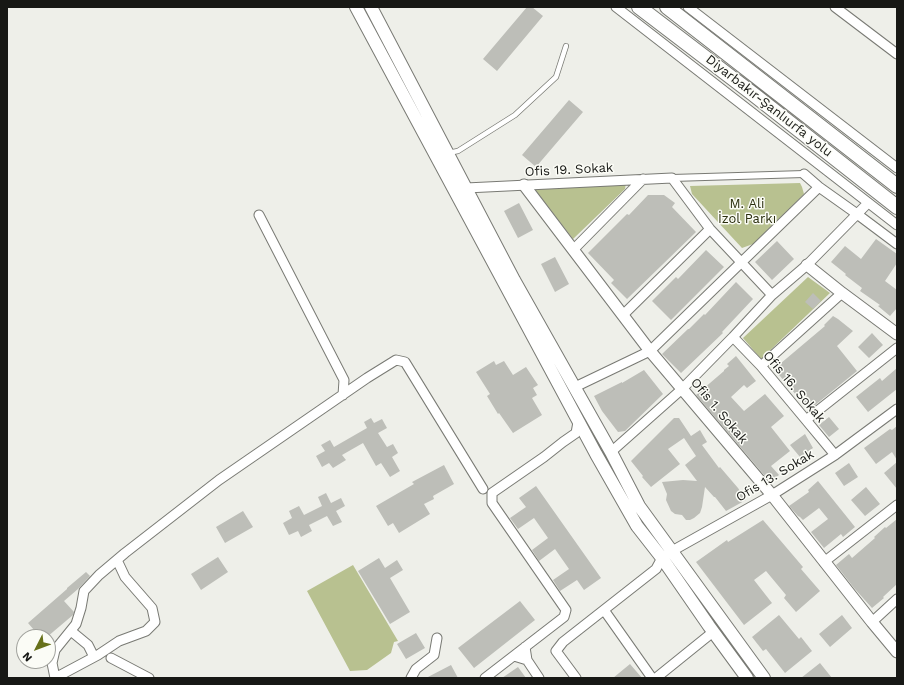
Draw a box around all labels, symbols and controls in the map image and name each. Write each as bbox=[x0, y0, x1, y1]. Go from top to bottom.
street label: Diyarbakır-Şanlıurfa yolu bbox=[703, 52, 835, 160]
street label: Ofis 19. Sokak bbox=[524, 160, 614, 180]
park label: M. Ali İzol Parkı bbox=[718, 196, 776, 227]
street label: Ofis 16. Sokak bbox=[760, 348, 828, 426]
street label: Ofis 1. Sokak bbox=[687, 375, 751, 447]
street label: Ofis 13. Sokak bbox=[733, 447, 817, 505]
north arrow bbox=[16, 629, 56, 669]
text: N bbox=[20, 649, 35, 664]

